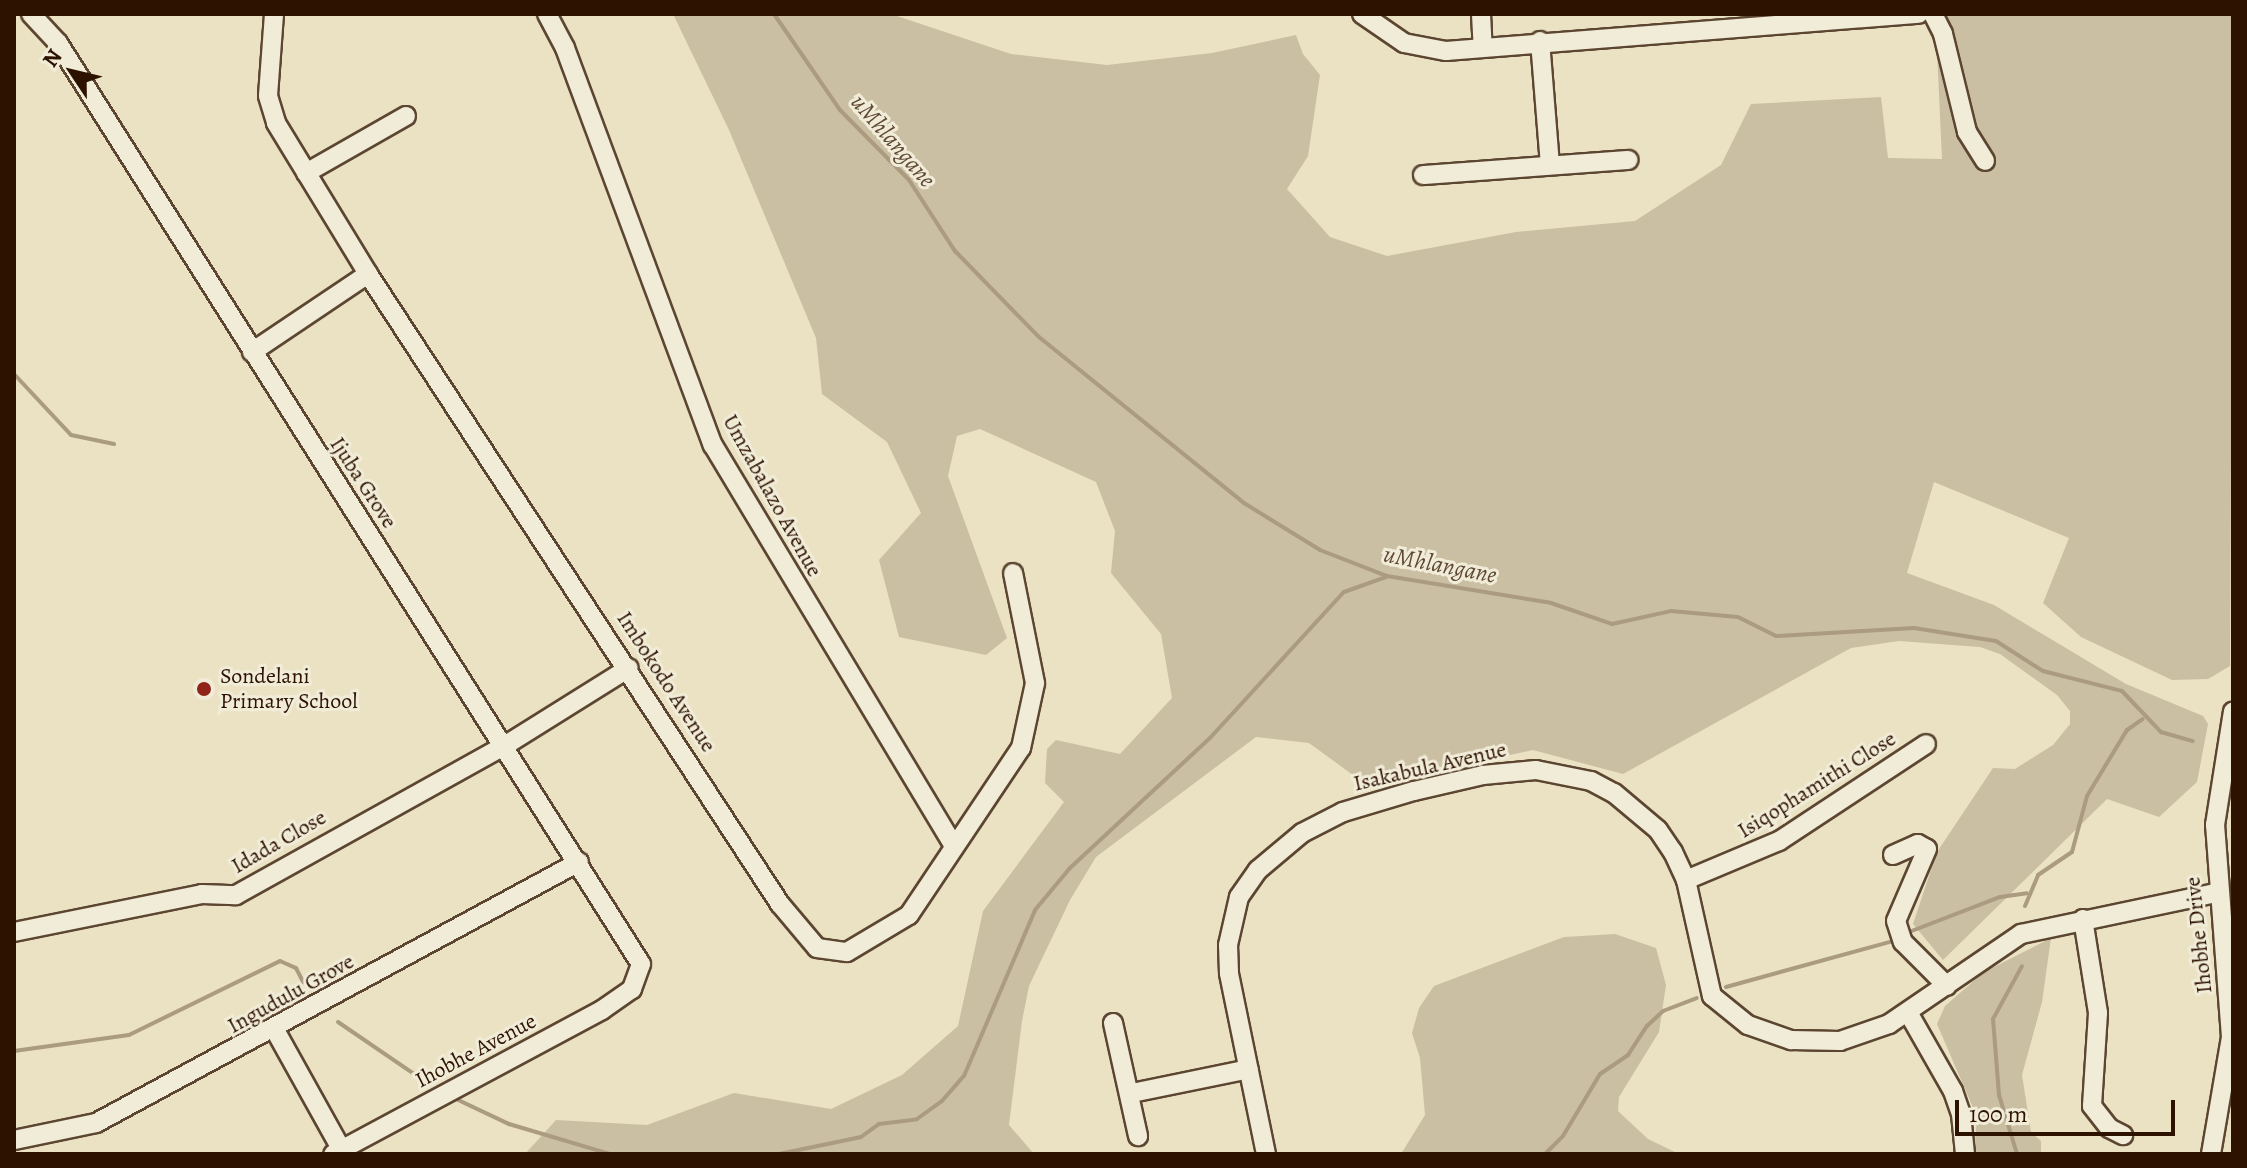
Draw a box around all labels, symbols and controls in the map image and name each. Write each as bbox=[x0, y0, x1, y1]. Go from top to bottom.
north arrow bbox=[32, 32, 112, 112]
text: N bbox=[35, 43, 69, 73]
water label: uMhlangane bbox=[845, 88, 941, 194]
street label: Umzabalazo Avenue bbox=[717, 410, 827, 582]
street label: Ijuba Grove bbox=[324, 432, 402, 534]
water label: uMhlangane bbox=[1381, 540, 1499, 590]
street label: Imbokodo Avenue bbox=[611, 607, 721, 757]
place label: Sondelani Primary School bbox=[220, 663, 358, 714]
marker: Sondelani Primary School bbox=[195, 680, 213, 698]
street label: Isiqophamithi Close bbox=[1733, 726, 1901, 844]
street label: Isakabula Avenue bbox=[1351, 737, 1509, 797]
street label: Idada Close bbox=[227, 804, 331, 880]
street label: Ihobhe Drive bbox=[2180, 875, 2218, 995]
street label: Ingudulu Grove bbox=[223, 948, 359, 1040]
street label: Ihobhe Avenue bbox=[411, 1008, 541, 1094]
scale bar bbox=[1959, 1084, 2179, 1134]
text: 100 m bbox=[1969, 1098, 2028, 1130]

